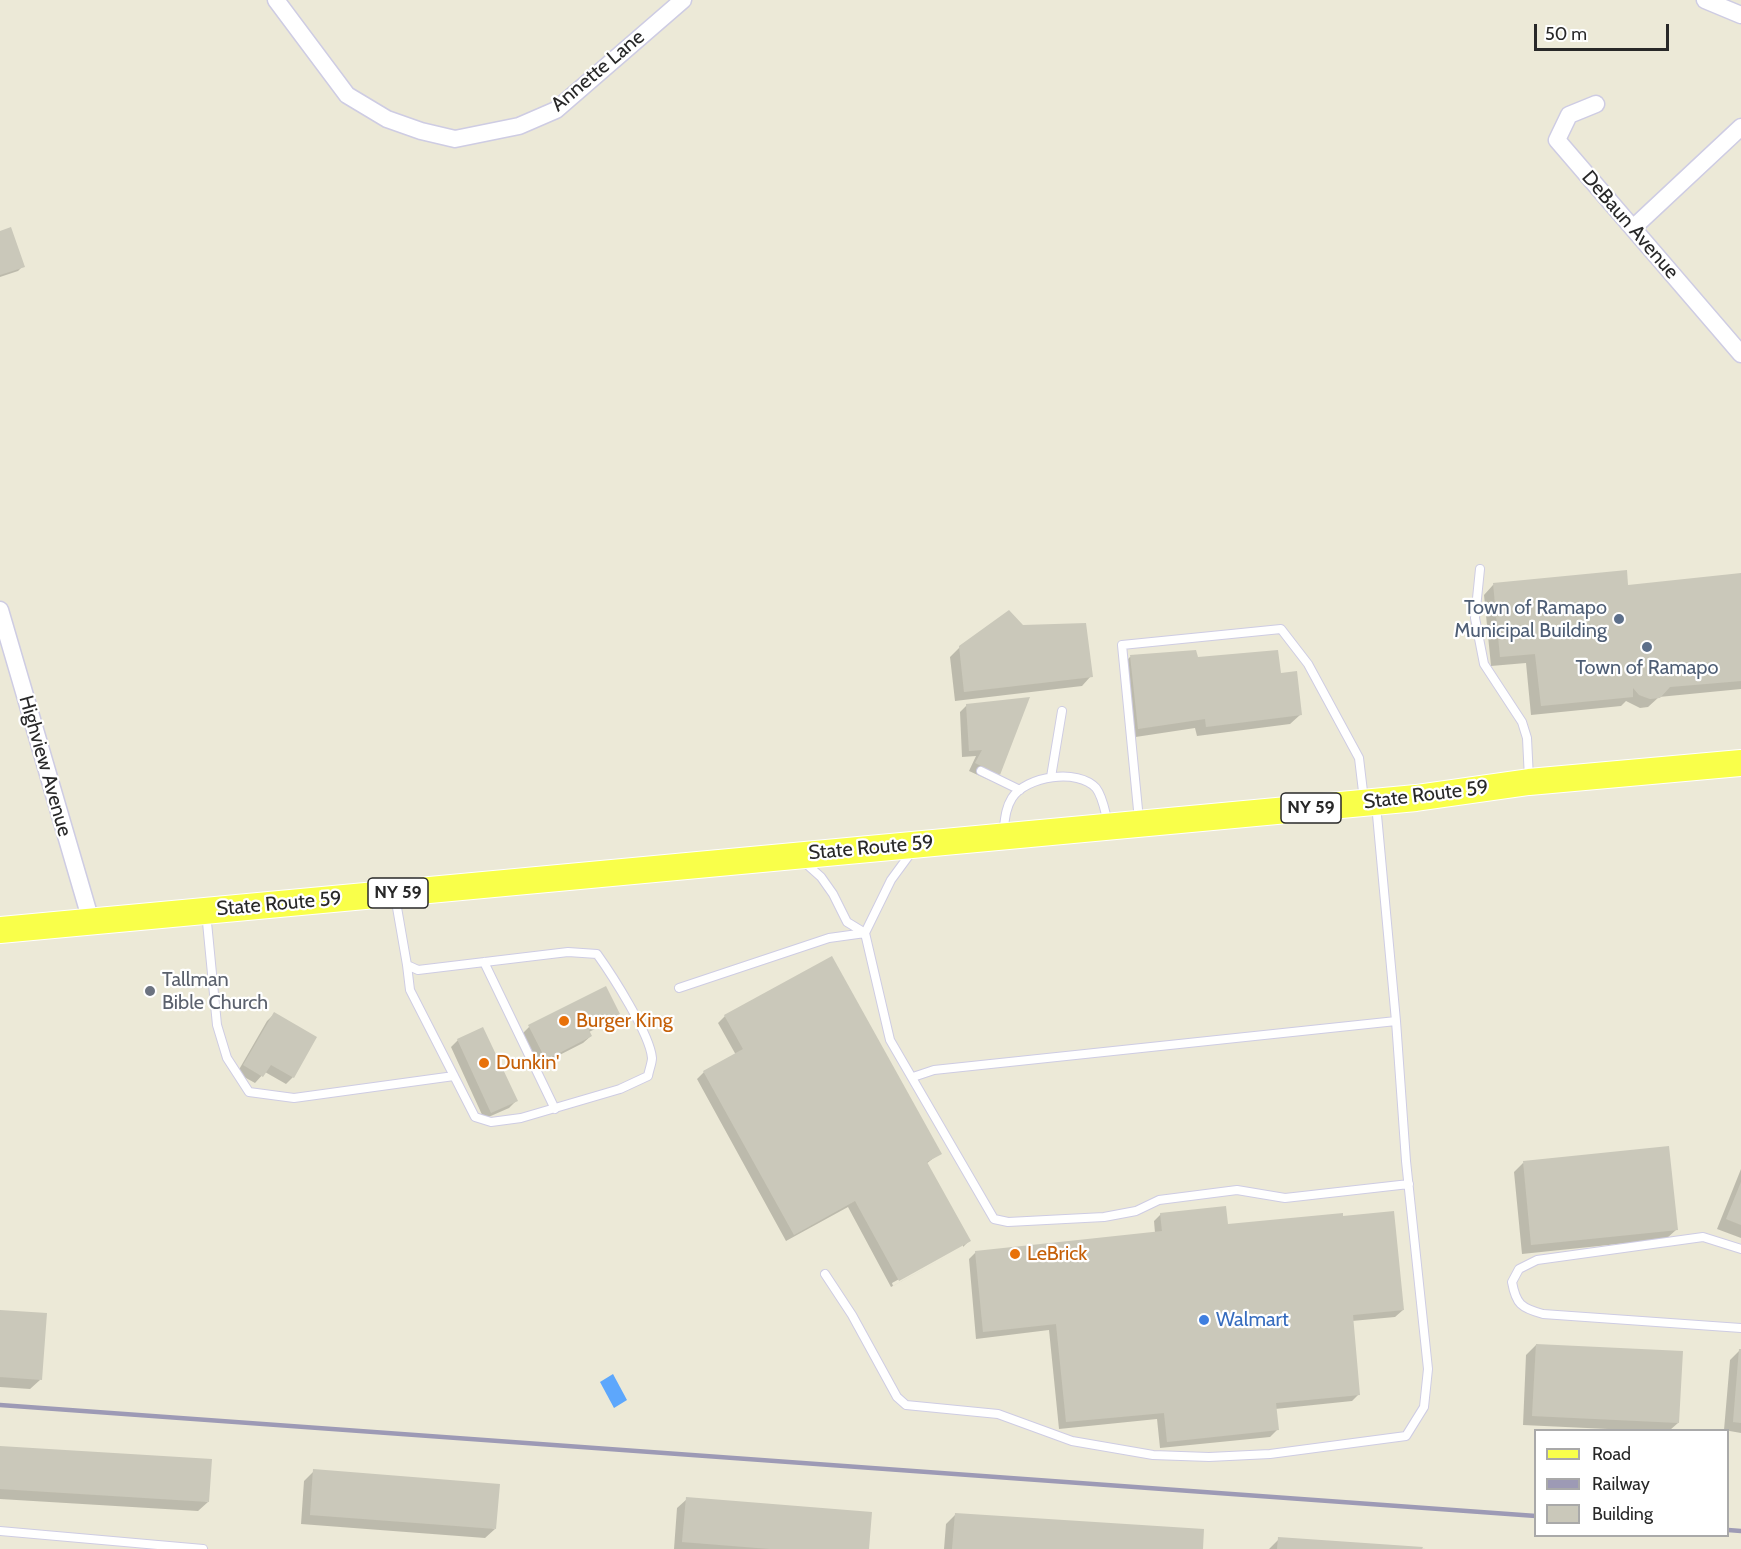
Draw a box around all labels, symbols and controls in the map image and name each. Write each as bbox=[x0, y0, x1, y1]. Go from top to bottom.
scale bar bbox=[1537, 12, 1672, 50]
text: 50 m bbox=[1545, 23, 1587, 45]
street label: Annette Lane bbox=[547, 25, 649, 117]
street label: DeBaun Avenue bbox=[1577, 166, 1683, 284]
place label: Town of Ramapo Municipal Building bbox=[1454, 596, 1607, 643]
marker: Town of Ramapo Municipal Building bbox=[1612, 612, 1626, 626]
marker: Town of Ramapo bbox=[1640, 640, 1654, 654]
place label: Town of Ramapo bbox=[1575, 656, 1719, 680]
street label: Highview Avenue bbox=[13, 693, 77, 839]
street label: State Route 59 bbox=[1362, 775, 1490, 815]
road number: NY 59 bbox=[1281, 793, 1341, 823]
street label: State Route 59 bbox=[807, 831, 935, 865]
road number: NY 59 bbox=[368, 878, 428, 908]
street label: State Route 59 bbox=[215, 887, 343, 921]
place label: Tallman Bible Church bbox=[162, 968, 268, 1015]
marker: Tallman Bible Church bbox=[143, 984, 157, 998]
place label: Burger King bbox=[576, 1009, 673, 1033]
marker: Burger King bbox=[557, 1014, 571, 1028]
place label: Dunkin' bbox=[496, 1051, 560, 1075]
marker: Dunkin' bbox=[477, 1056, 491, 1070]
place label: LeBrick bbox=[1027, 1242, 1087, 1266]
marker: LeBrick bbox=[1008, 1247, 1022, 1261]
place label: Walmart bbox=[1216, 1308, 1289, 1332]
marker: Walmart bbox=[1197, 1313, 1211, 1327]
legend bbox=[1534, 1429, 1729, 1537]
text: Road bbox=[1592, 1443, 1631, 1465]
text: Railway bbox=[1592, 1473, 1650, 1495]
text: Building bbox=[1592, 1503, 1653, 1525]

